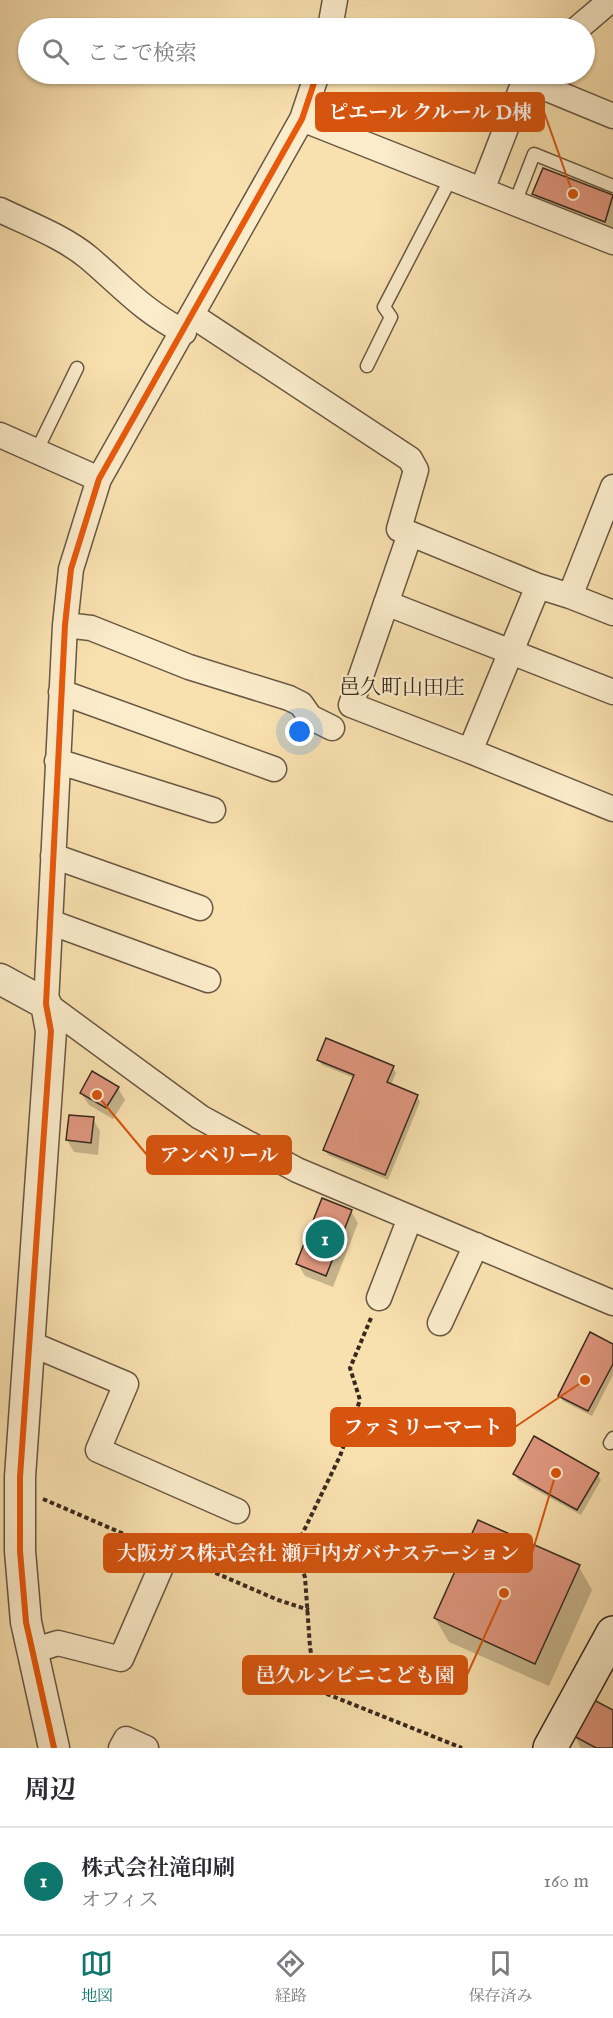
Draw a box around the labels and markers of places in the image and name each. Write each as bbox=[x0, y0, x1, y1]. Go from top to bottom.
callout: ピエール クルール D棟 bbox=[316, 93, 544, 131]
callout: アンベリール bbox=[147, 1136, 291, 1174]
pin: 1 bbox=[306, 1216, 344, 1262]
callout: ファミリーマート bbox=[331, 1408, 515, 1446]
callout: 大阪ガス株式会社 瀬戸内ガバナステーション bbox=[104, 1534, 532, 1572]
callout: 邑久ルンビニこども園 bbox=[243, 1656, 467, 1694]

